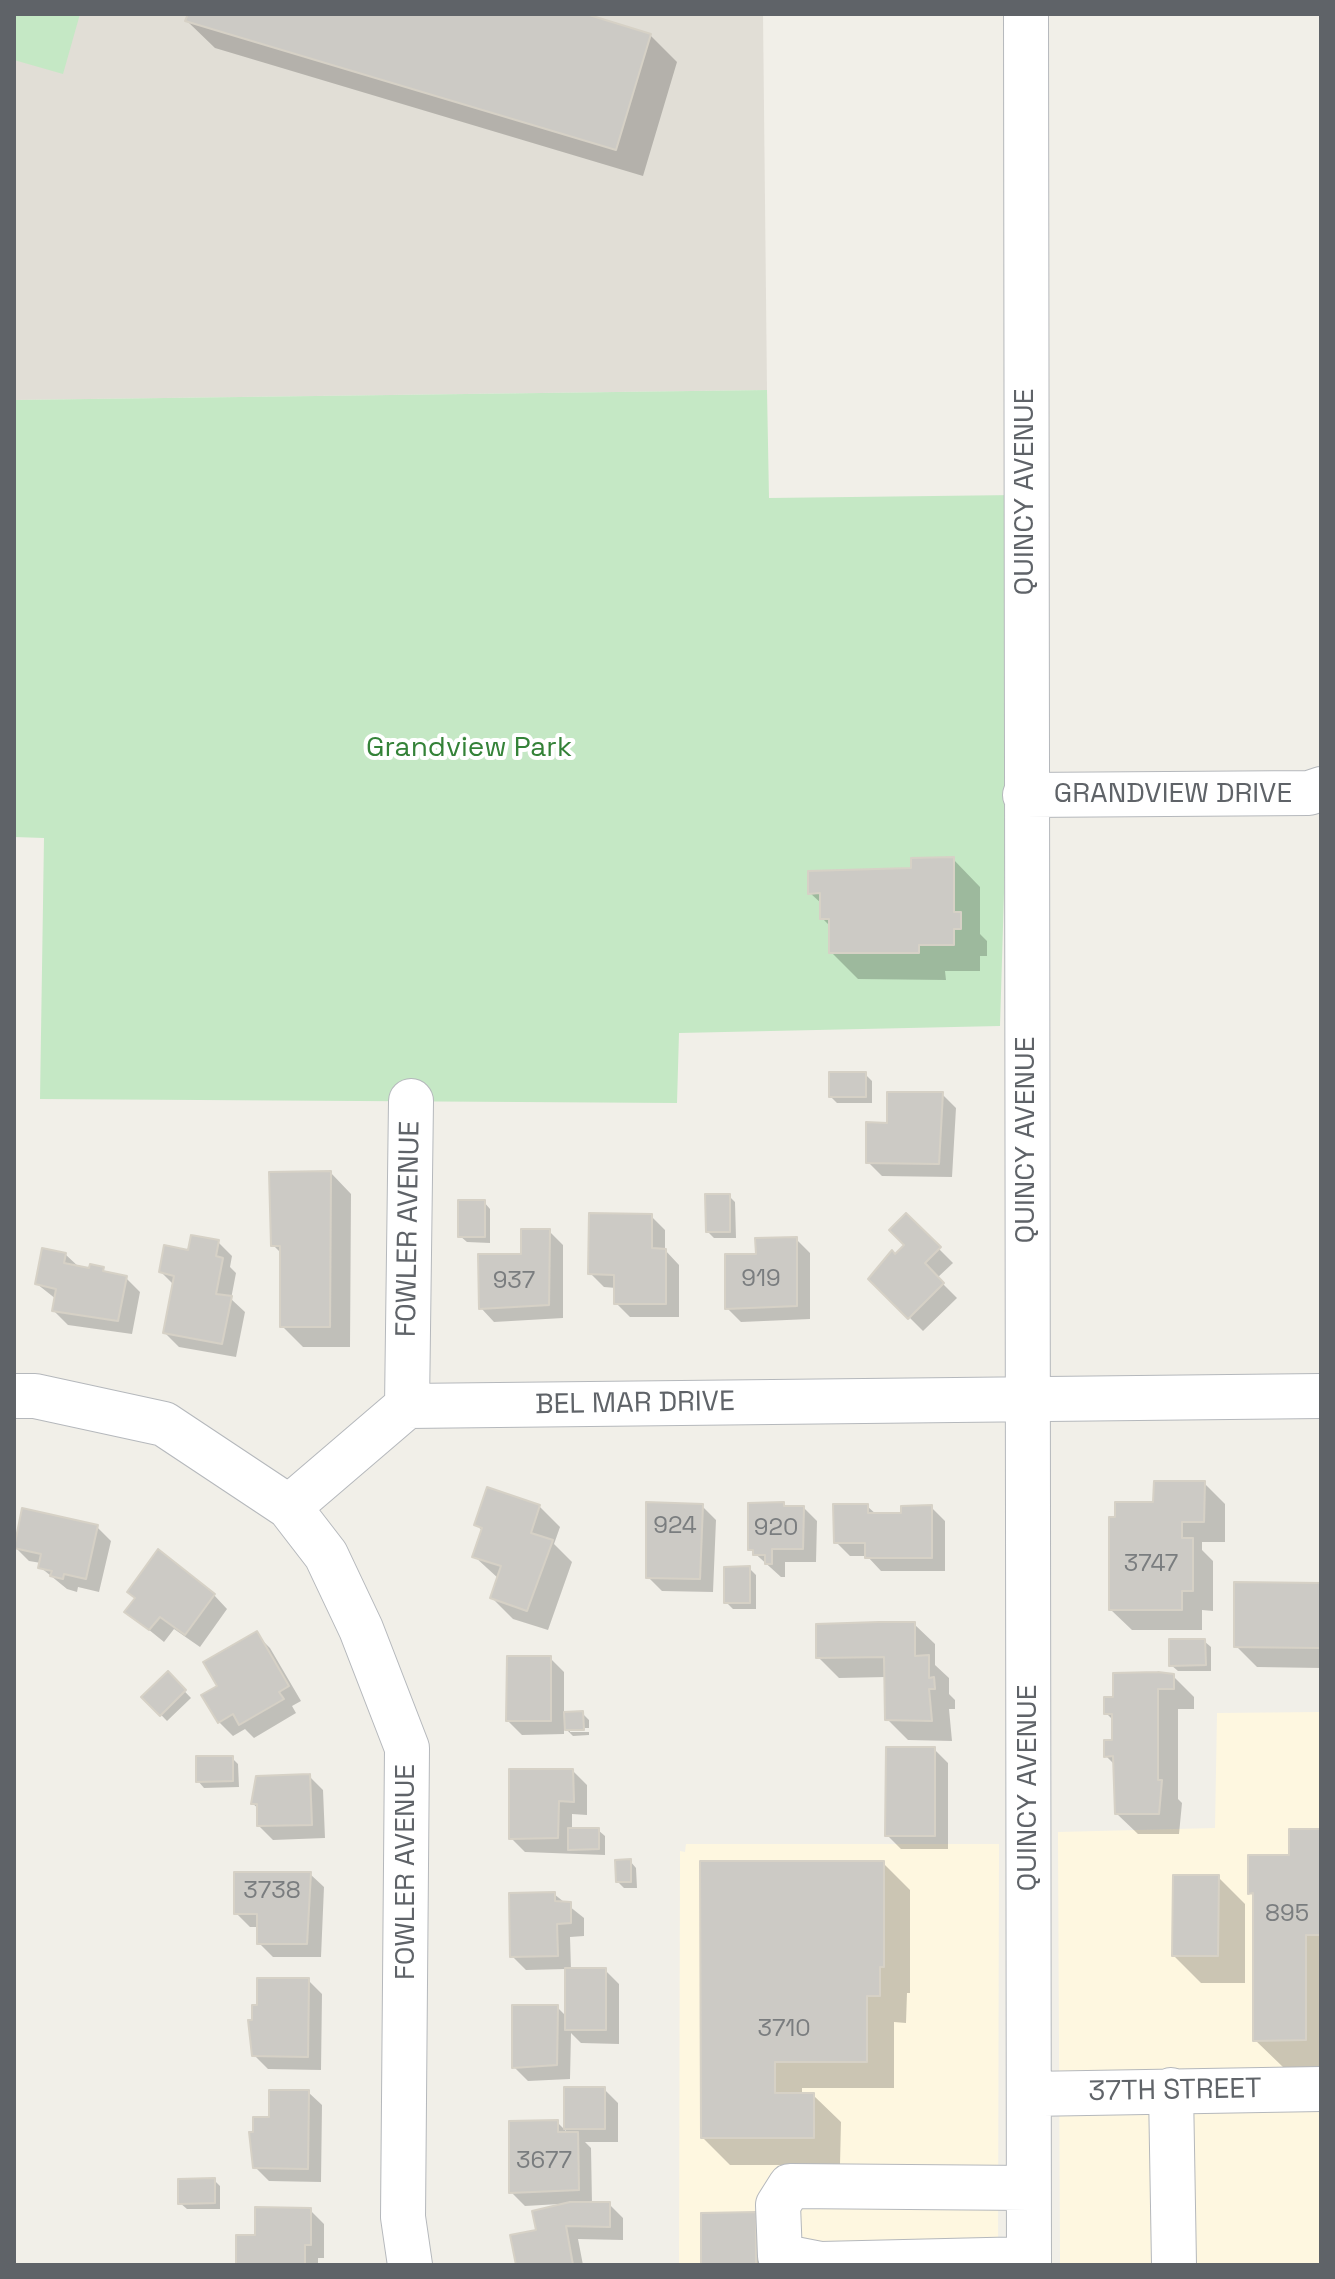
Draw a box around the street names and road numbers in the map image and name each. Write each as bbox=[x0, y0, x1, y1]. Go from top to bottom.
street label: QUINCY AVENUE bbox=[1008, 389, 1042, 595]
street label: GRANDVIEW DRIVE bbox=[1054, 777, 1292, 811]
street label: QUINCY AVENUE bbox=[1009, 1037, 1043, 1243]
street label: FOWLER AVENUE bbox=[390, 1121, 428, 1337]
street label: BEL MAR DRIVE bbox=[535, 1385, 735, 1423]
street label: QUINCY AVENUE bbox=[1011, 1685, 1045, 1891]
street label: FOWLER AVENUE bbox=[389, 1764, 423, 1980]
street label: 37TH STREET bbox=[1088, 2073, 1262, 2109]

